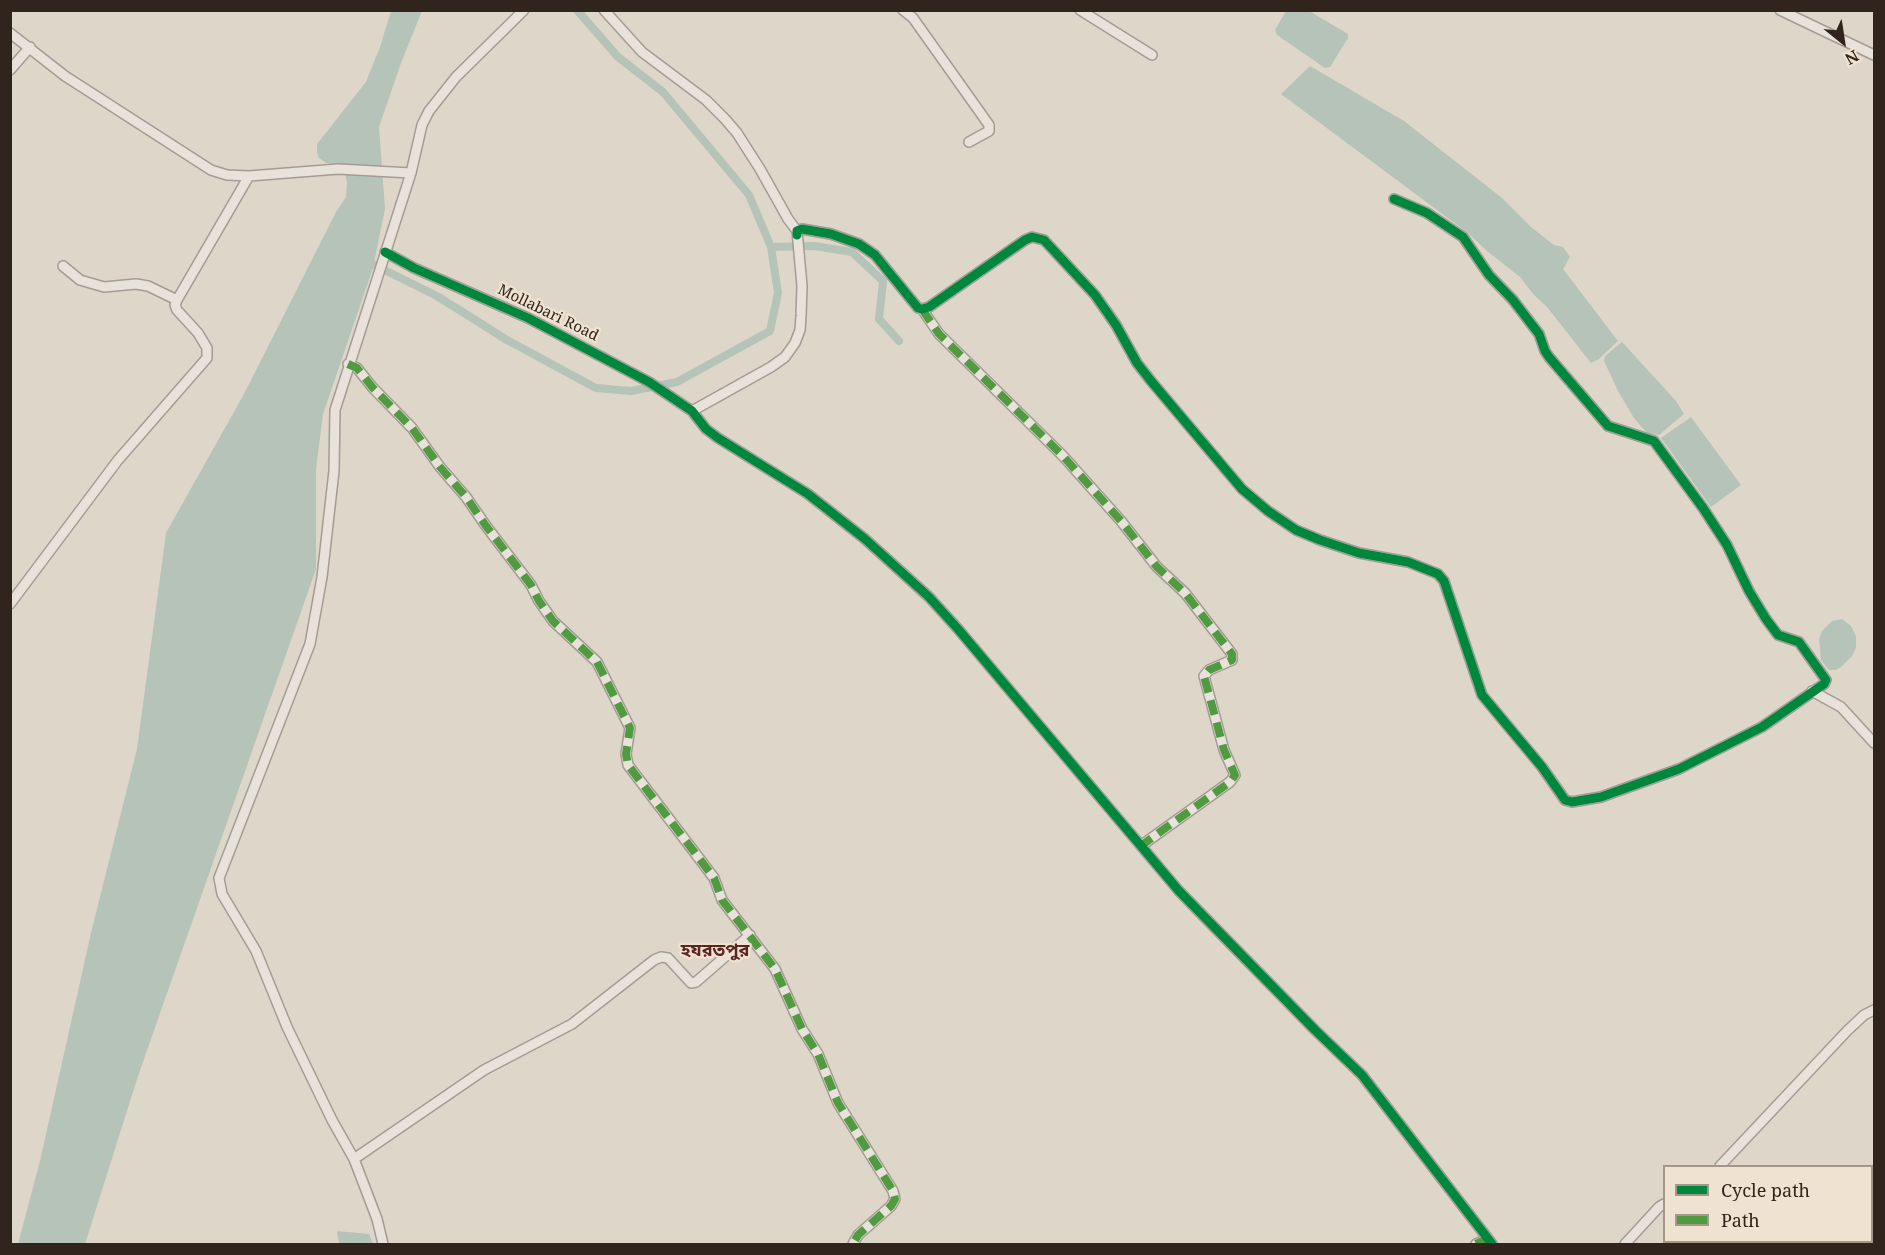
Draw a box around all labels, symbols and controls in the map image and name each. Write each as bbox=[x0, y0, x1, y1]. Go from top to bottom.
north arrow bbox=[1813, 12, 1873, 72]
text: N bbox=[1841, 45, 1863, 70]
street label: Mollabari Road bbox=[495, 281, 601, 345]
district label: হযরতপুর bbox=[681, 940, 749, 962]
legend bbox=[1663, 1165, 1873, 1243]
text: Cycle path bbox=[1721, 1178, 1810, 1202]
text: Path bbox=[1721, 1208, 1760, 1232]

